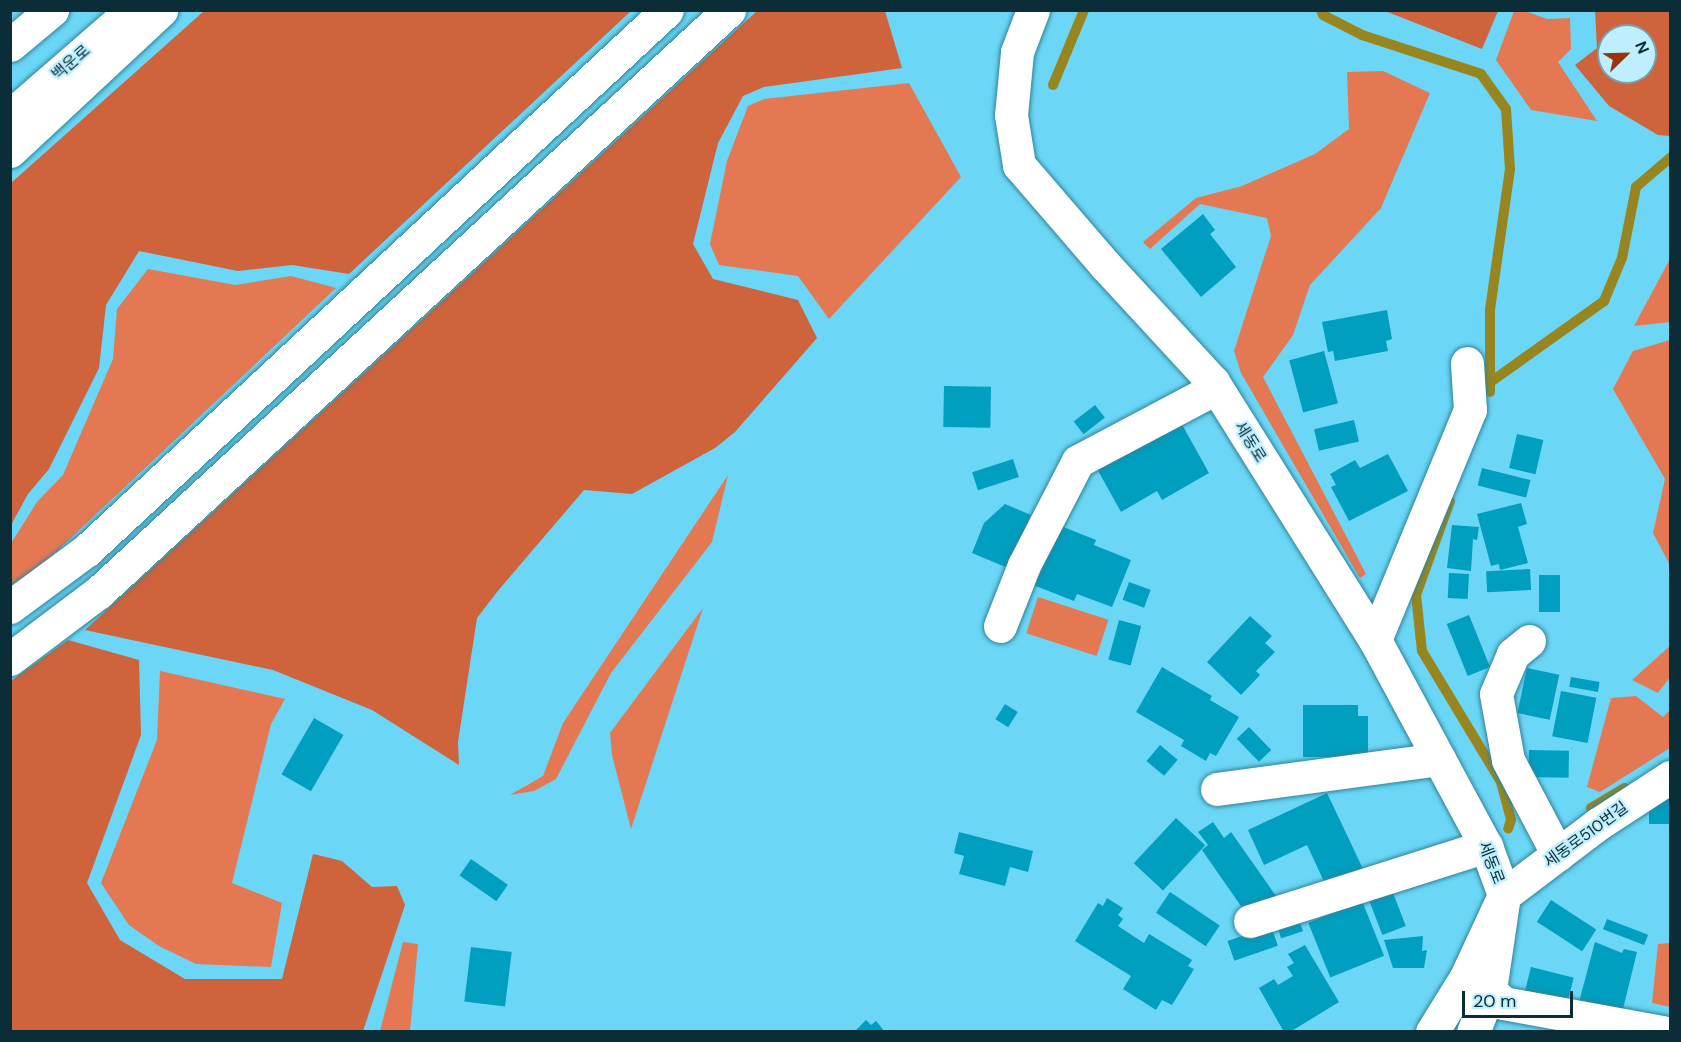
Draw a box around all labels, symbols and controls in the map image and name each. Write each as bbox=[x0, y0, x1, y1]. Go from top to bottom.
north arrow bbox=[1597, 24, 1657, 84]
text: N bbox=[1630, 38, 1654, 57]
street label: 백운로 bbox=[48, 41, 94, 85]
street label: 세동로 bbox=[1230, 418, 1270, 466]
street label: 세동로510번길 bbox=[1540, 798, 1632, 872]
street label: 세동로 bbox=[1474, 839, 1508, 887]
scale bar bbox=[1465, 979, 1576, 1017]
text: 20 m bbox=[1473, 989, 1516, 1013]

